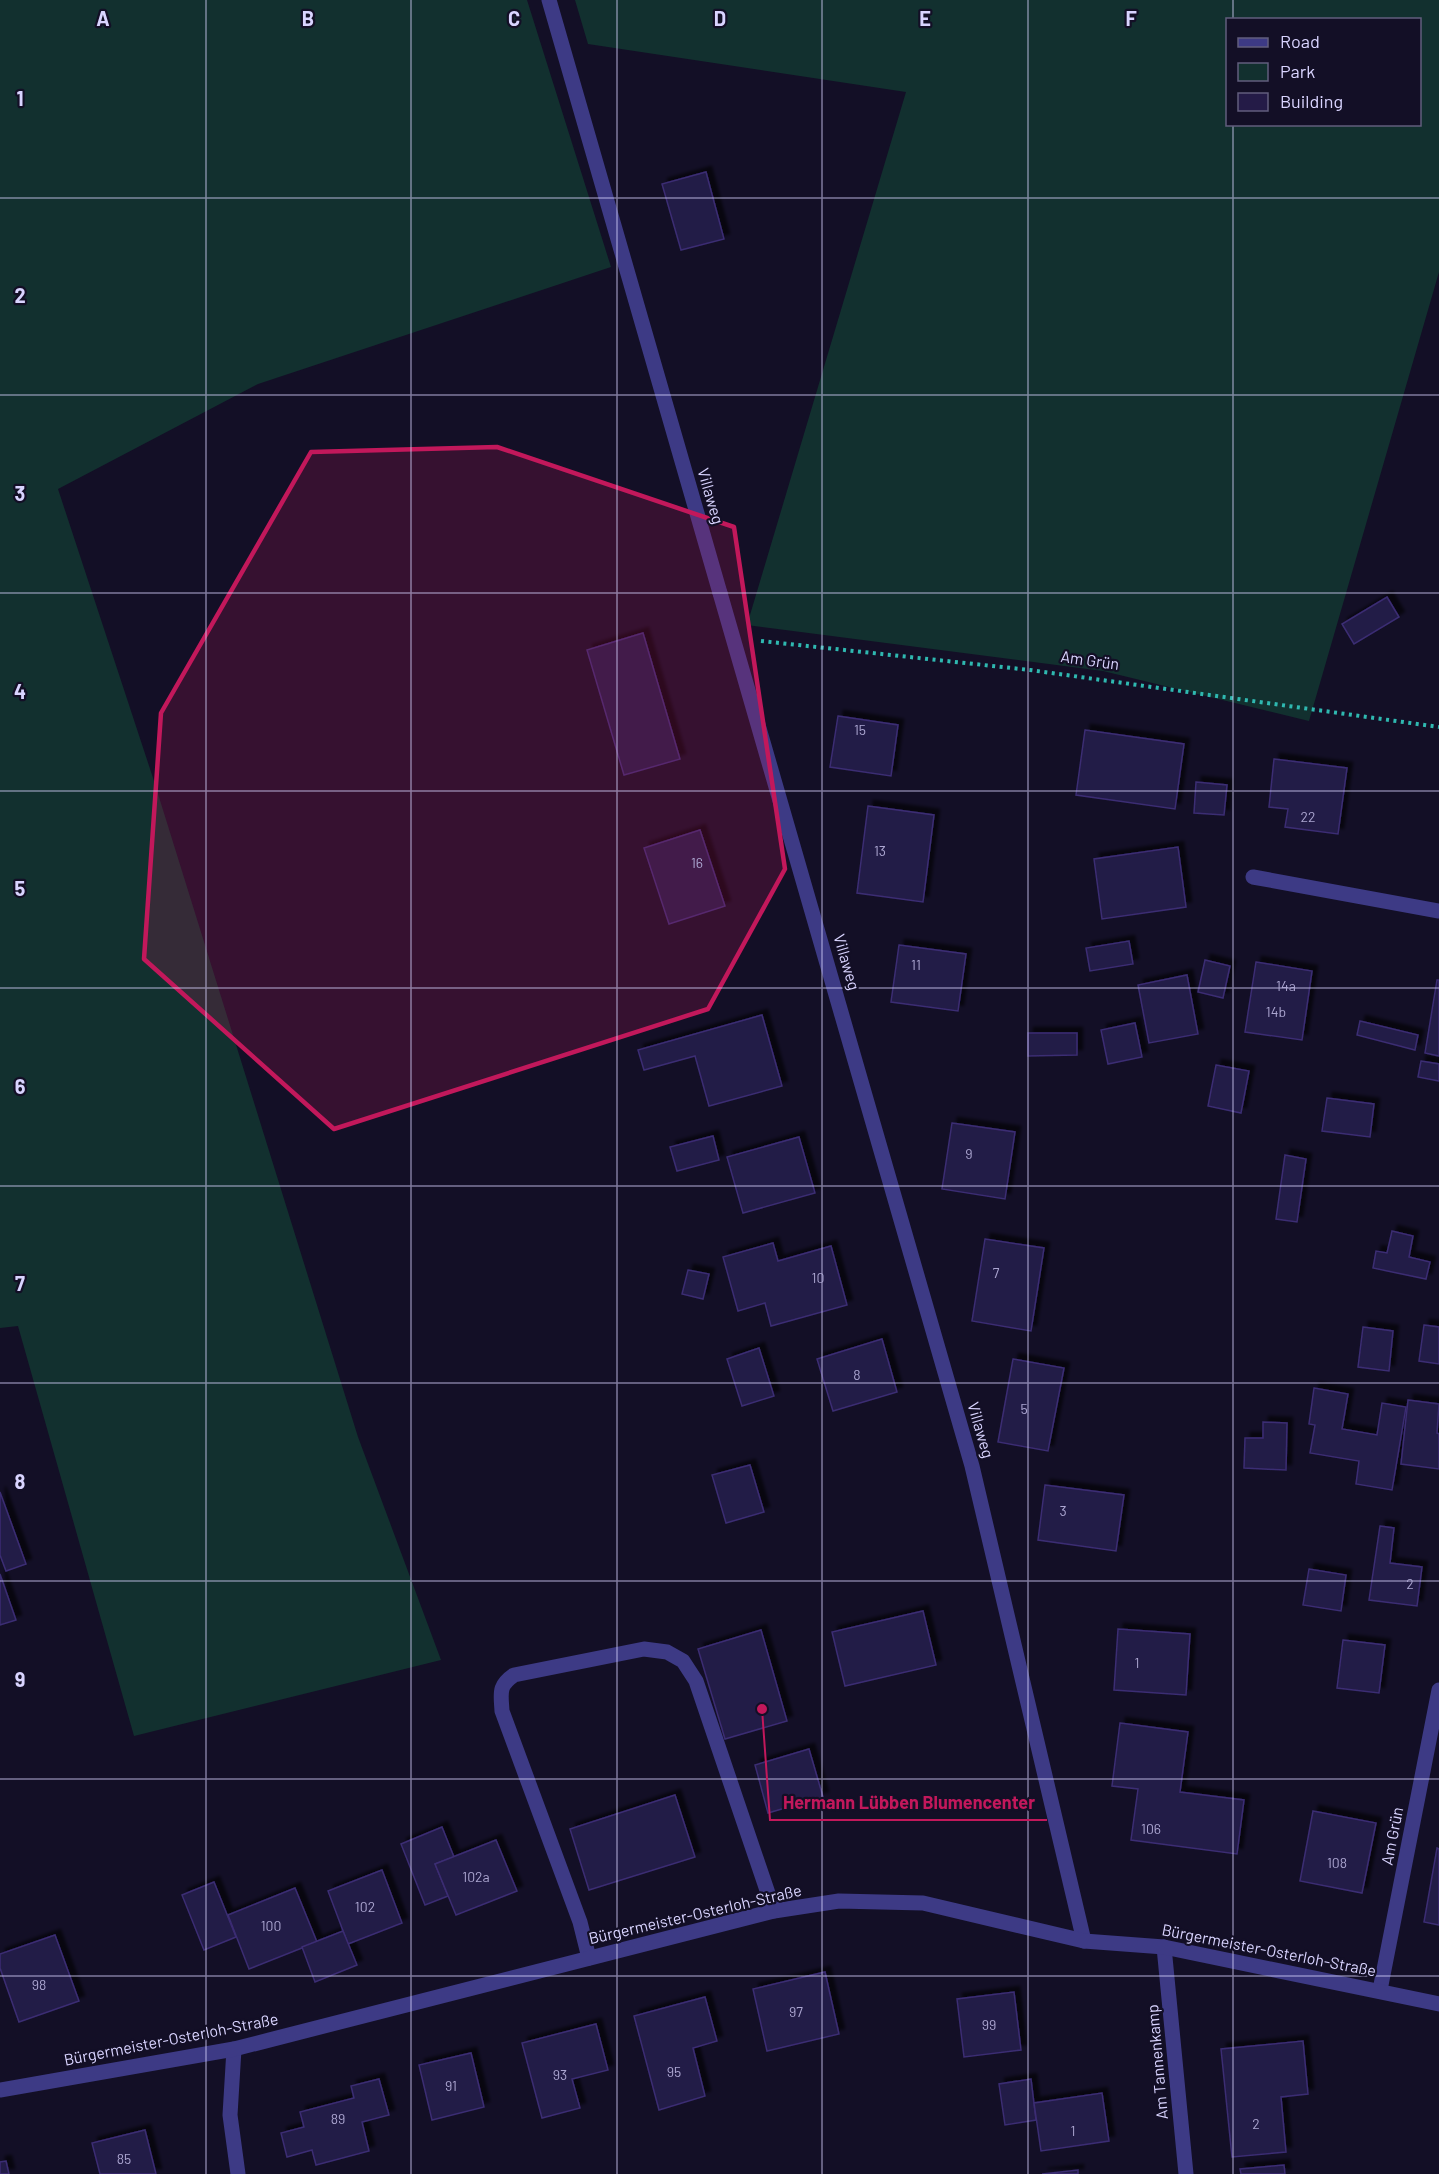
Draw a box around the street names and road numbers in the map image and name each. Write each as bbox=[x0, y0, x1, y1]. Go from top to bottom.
street label: Villaweg bbox=[694, 466, 729, 526]
street label: Am Grün bbox=[1060, 646, 1121, 673]
street label: Villaweg bbox=[830, 932, 865, 992]
street label: Villaweg bbox=[964, 1400, 999, 1460]
street label: Am Grün bbox=[1377, 1805, 1406, 1867]
street label: Bürgermeister-Osterloh-Straße bbox=[587, 1880, 803, 1947]
street label: Bürgermeister-Osterloh-Straße bbox=[1160, 1919, 1378, 1980]
street label: Am Tannenkamp bbox=[1142, 2004, 1171, 2120]
street label: Bürgermeister-Osterloh-Straße bbox=[62, 2008, 280, 2069]

